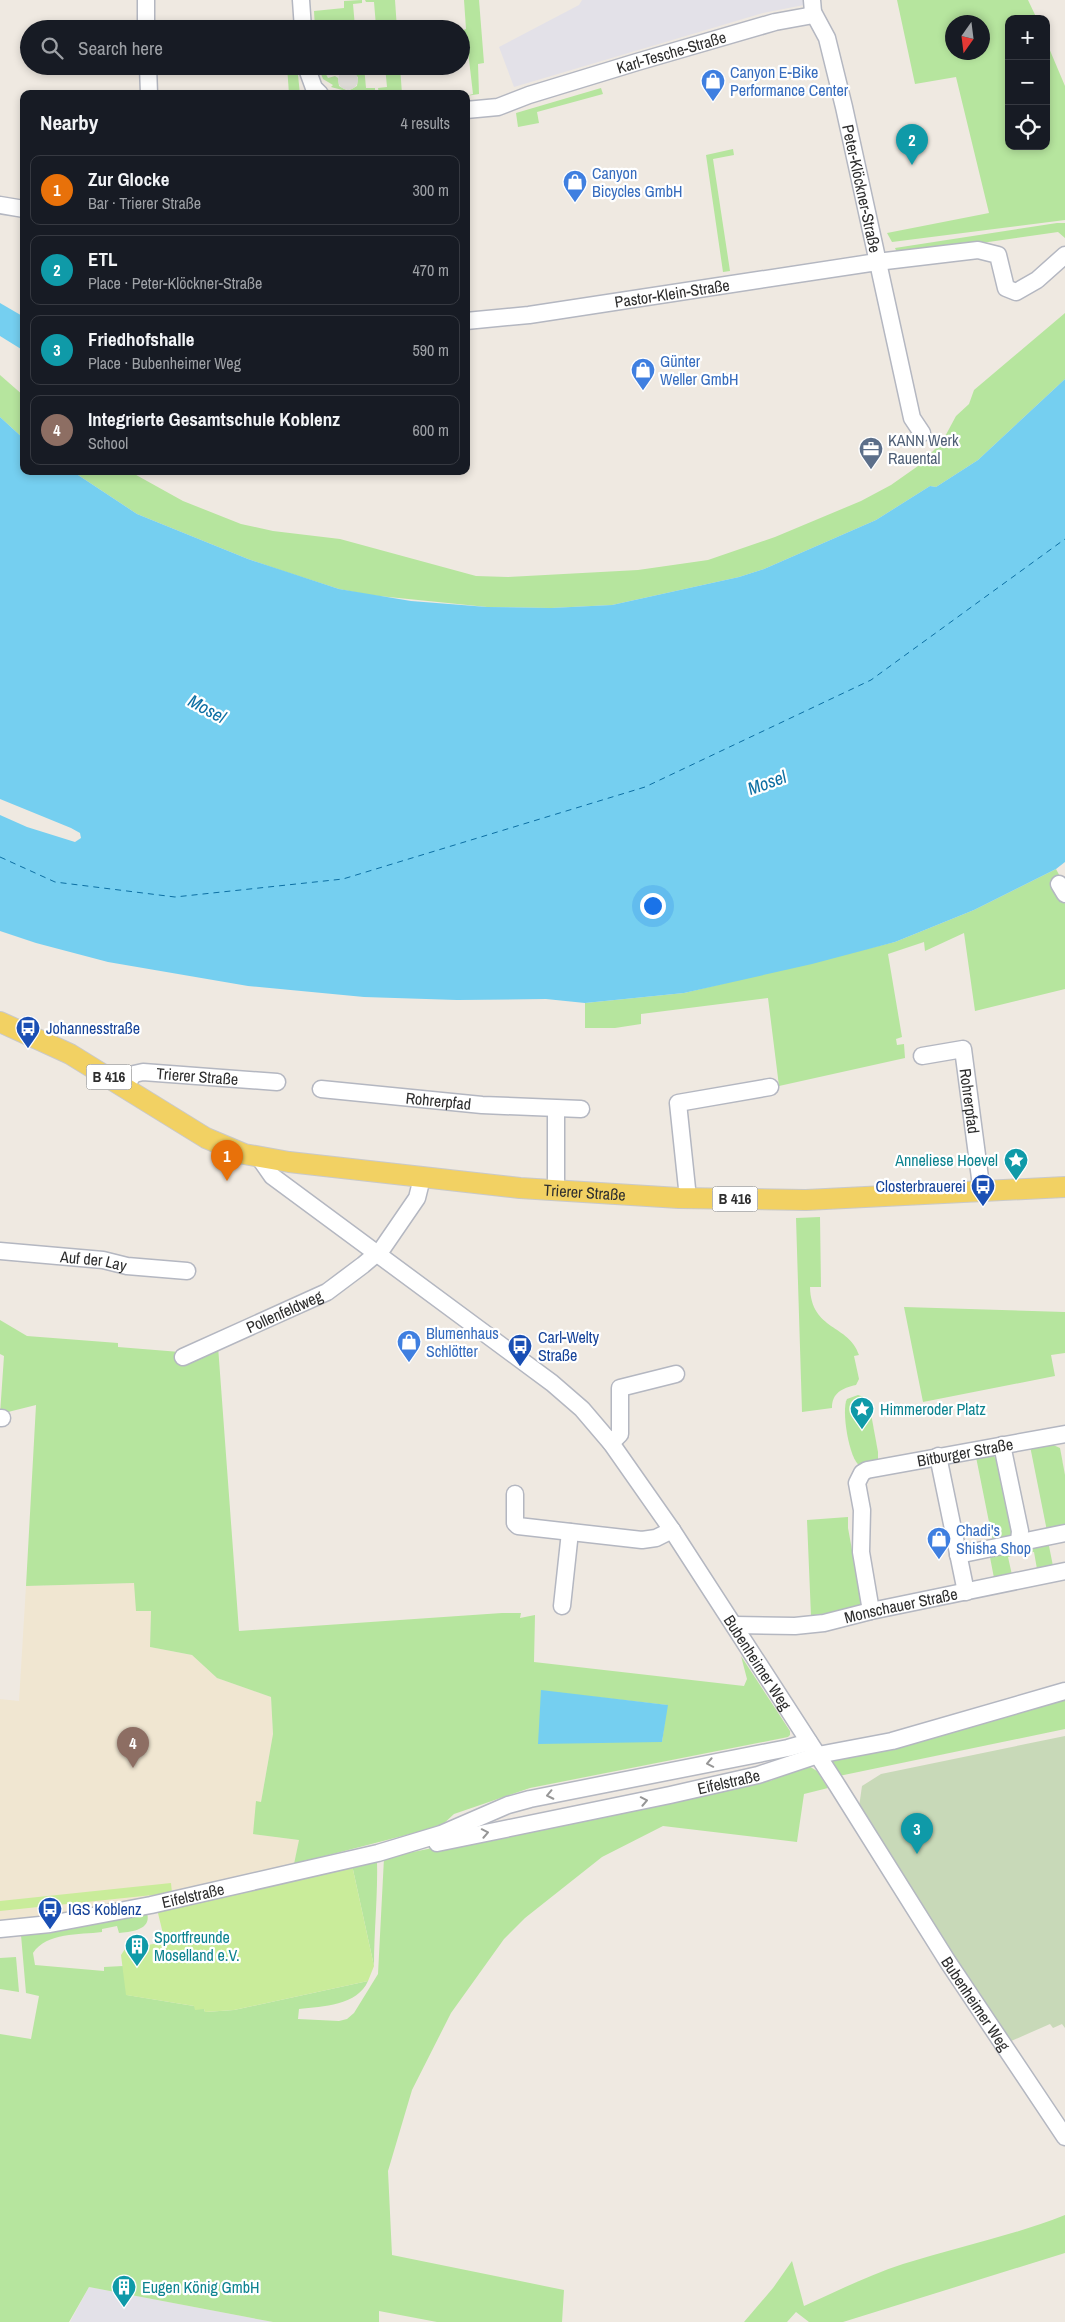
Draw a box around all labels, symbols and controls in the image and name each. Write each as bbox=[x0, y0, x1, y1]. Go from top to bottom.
north arrow bbox=[945, 15, 990, 60]
map controls bbox=[1005, 15, 1050, 150]
button: + bbox=[1005, 15, 1050, 60]
search box bbox=[20, 20, 470, 75]
street label: Karl-Tesche-Straße bbox=[614, 26, 729, 79]
icon: search bbox=[38, 34, 66, 62]
text: Search here bbox=[78, 35, 163, 61]
button: − bbox=[1005, 60, 1050, 105]
place label: Canyon E-Bike Performance Center bbox=[730, 61, 849, 101]
shop icon: Canyon E-Bike Performance Center bbox=[700, 68, 726, 102]
button: locate bbox=[1005, 105, 1050, 150]
text: Nearby bbox=[40, 108, 98, 137]
text: 4 results bbox=[400, 112, 450, 134]
street label: Peter-Klöckner-Straße bbox=[837, 122, 887, 255]
pin: 2 bbox=[896, 124, 928, 165]
place label: Canyon Bicycles GmbH bbox=[592, 162, 682, 202]
text: Zur Glocke bbox=[88, 166, 169, 192]
shop icon: Canyon Bicycles GmbH bbox=[562, 169, 588, 203]
text: 1 bbox=[53, 179, 61, 201]
text: 300 m bbox=[413, 179, 449, 201]
text: Bar · Trierer Straße bbox=[88, 192, 201, 214]
text: ETL bbox=[88, 246, 117, 272]
text: 2 bbox=[53, 259, 61, 281]
text: 470 m bbox=[413, 259, 449, 281]
text: Place · Peter-Klöckner-Straße bbox=[88, 272, 262, 294]
street label: Pastor-Klein-Straße bbox=[613, 274, 731, 313]
text: Friedhofshalle bbox=[88, 326, 195, 352]
text: 3 bbox=[53, 339, 61, 361]
text: 590 m bbox=[413, 339, 449, 361]
place label: Günter Weller GmbH bbox=[660, 350, 739, 390]
text: Place · Bubenheimer Weg bbox=[88, 352, 241, 374]
shop icon: Günter Weller GmbH bbox=[630, 357, 656, 391]
text: Integrierte Gesamtschule Koblenz bbox=[88, 406, 340, 432]
text: 4 bbox=[53, 419, 61, 441]
text: 600 m bbox=[413, 419, 449, 441]
place label: KANN Werk Rauental bbox=[888, 429, 959, 469]
text: School bbox=[88, 432, 128, 454]
office icon: KANN Werk Rauental bbox=[858, 436, 884, 470]
water label: Mosel bbox=[184, 688, 231, 729]
water label: Mosel bbox=[744, 764, 790, 801]
your location bbox=[640, 893, 666, 919]
bus stop icon: Johannesstraße bbox=[15, 1015, 41, 1049]
place label: Johannesstraße bbox=[46, 1017, 140, 1039]
street label: Trierer Straße bbox=[156, 1062, 239, 1090]
road number: B 416 bbox=[86, 1064, 132, 1090]
street label: Rohrerpfad bbox=[955, 1067, 985, 1135]
street label: Rohrerpfad bbox=[405, 1086, 472, 1115]
pin: 1 bbox=[211, 1140, 243, 1181]
place icon: Anneliese Hoevel bbox=[1003, 1147, 1029, 1181]
place label: Anneliese Hoevel bbox=[894, 1149, 998, 1171]
bus stop icon: Closterbrauerei bbox=[970, 1173, 996, 1207]
place label: Closterbrauerei bbox=[876, 1175, 966, 1197]
street label: Trierer Straße bbox=[543, 1179, 626, 1206]
road number: B 416 bbox=[712, 1186, 758, 1212]
street label: Auf der Lay bbox=[58, 1245, 130, 1277]
street label: Pollenfeldweg bbox=[242, 1284, 327, 1338]
place label: Blumenhaus Schlötter bbox=[426, 1322, 499, 1362]
place label: Carl-Welty Straße bbox=[538, 1326, 599, 1366]
shop icon: Blumenhaus Schlötter bbox=[396, 1329, 422, 1363]
bus stop icon: Carl-Welty Straße bbox=[507, 1333, 533, 1367]
place icon: Himmeroder Platz bbox=[849, 1396, 875, 1430]
place label: Himmeroder Platz bbox=[880, 1398, 986, 1420]
street label: Bitburger Straße bbox=[915, 1433, 1015, 1472]
place label: Chadi's Shisha Shop bbox=[956, 1519, 1031, 1559]
shop icon: Chadi's Shisha Shop bbox=[926, 1526, 952, 1560]
street label: Monschauer Straße bbox=[842, 1582, 959, 1628]
street label: Bubenheimer Weg bbox=[719, 1611, 797, 1715]
pin: 4 bbox=[117, 1727, 149, 1768]
one-way arrow bbox=[705, 1757, 714, 1767]
street label: Eifelstraße bbox=[695, 1764, 762, 1799]
one-way arrow bbox=[546, 1789, 555, 1799]
one-way arrow bbox=[640, 1796, 648, 1806]
pin: 3 bbox=[901, 1813, 933, 1854]
one-way arrow bbox=[480, 1828, 489, 1839]
street label: Eifelstraße bbox=[159, 1878, 226, 1913]
bus stop icon: IGS Koblenz bbox=[37, 1896, 63, 1930]
place label: IGS Koblenz bbox=[68, 1898, 142, 1920]
place label: Sportfreunde Moselland e.V. bbox=[154, 1926, 240, 1966]
building icon: Sportfreunde Moselland e.V. bbox=[124, 1933, 150, 1967]
street label: Bubenheimer Weg bbox=[936, 1952, 1016, 2056]
building icon: Eugen König GmbH bbox=[111, 2274, 137, 2308]
place label: Eugen König GmbH bbox=[142, 2276, 259, 2298]

